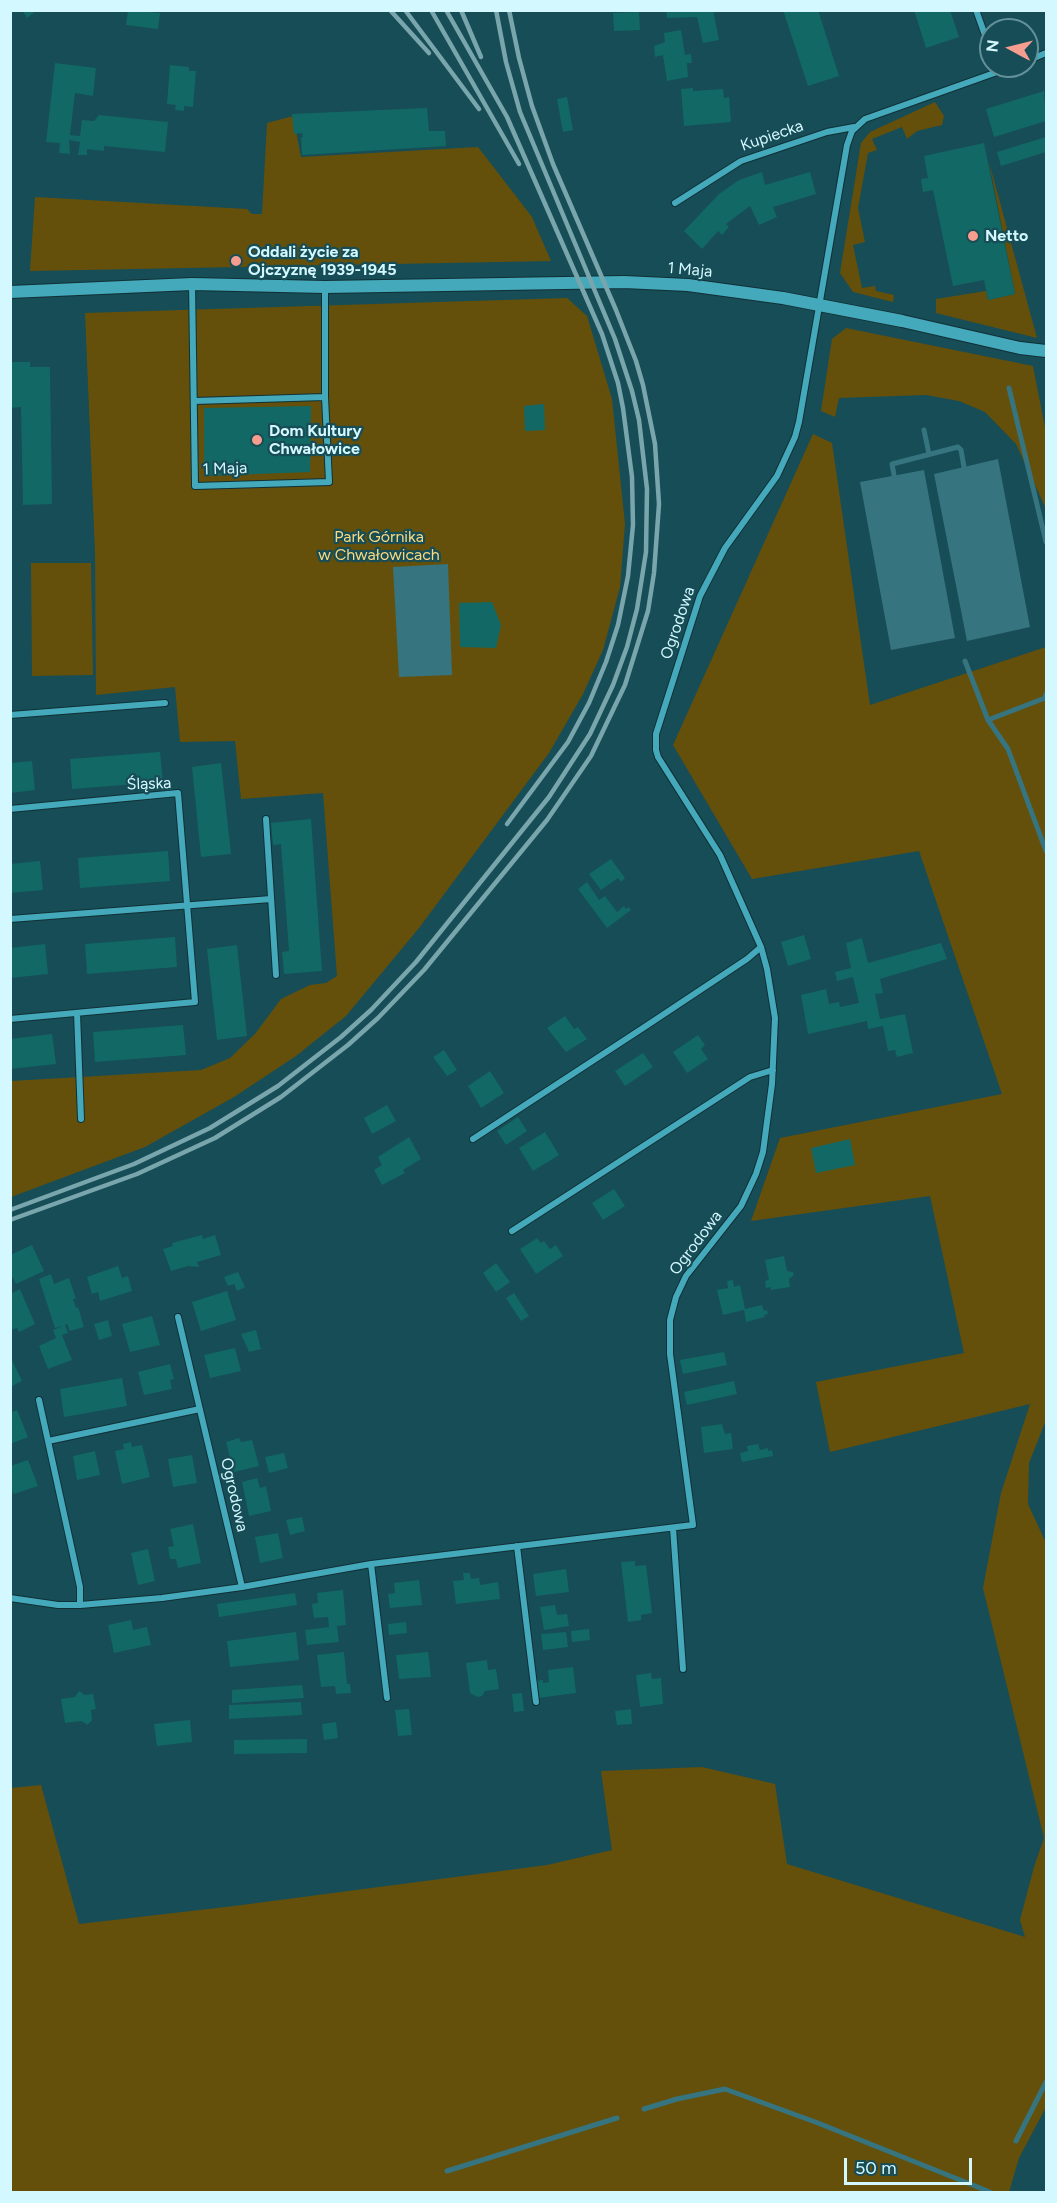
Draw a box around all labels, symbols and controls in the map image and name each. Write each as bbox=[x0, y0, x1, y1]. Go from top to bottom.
north arrow bbox=[979, 18, 1039, 78]
text: N bbox=[982, 39, 1003, 53]
street label: Kupiecka bbox=[738, 116, 806, 156]
place label: Netto bbox=[985, 226, 1028, 246]
marker: Netto bbox=[966, 229, 980, 243]
place label: Oddali życie za Ojczyznę 1939-1945 bbox=[248, 242, 396, 280]
marker: Oddali życie za Ojczyznę 1939-1945 bbox=[229, 254, 243, 268]
street label: 1 Maja bbox=[667, 258, 713, 282]
place label: Dom Kultury Chwałowice bbox=[269, 421, 362, 459]
marker: Dom Kultury Chwałowice bbox=[250, 433, 264, 447]
street label: 1 Maja bbox=[202, 459, 248, 479]
park label: Park Górnika w Chwałowicach bbox=[318, 527, 440, 565]
street label: Ogrodowa bbox=[657, 584, 699, 662]
street label: Śląska bbox=[126, 774, 172, 794]
street label: Ogrodowa bbox=[666, 1207, 726, 1279]
street label: Ogrodowa bbox=[216, 1456, 252, 1534]
scale bar bbox=[847, 2146, 974, 2184]
text: 50 m bbox=[855, 2157, 897, 2179]

